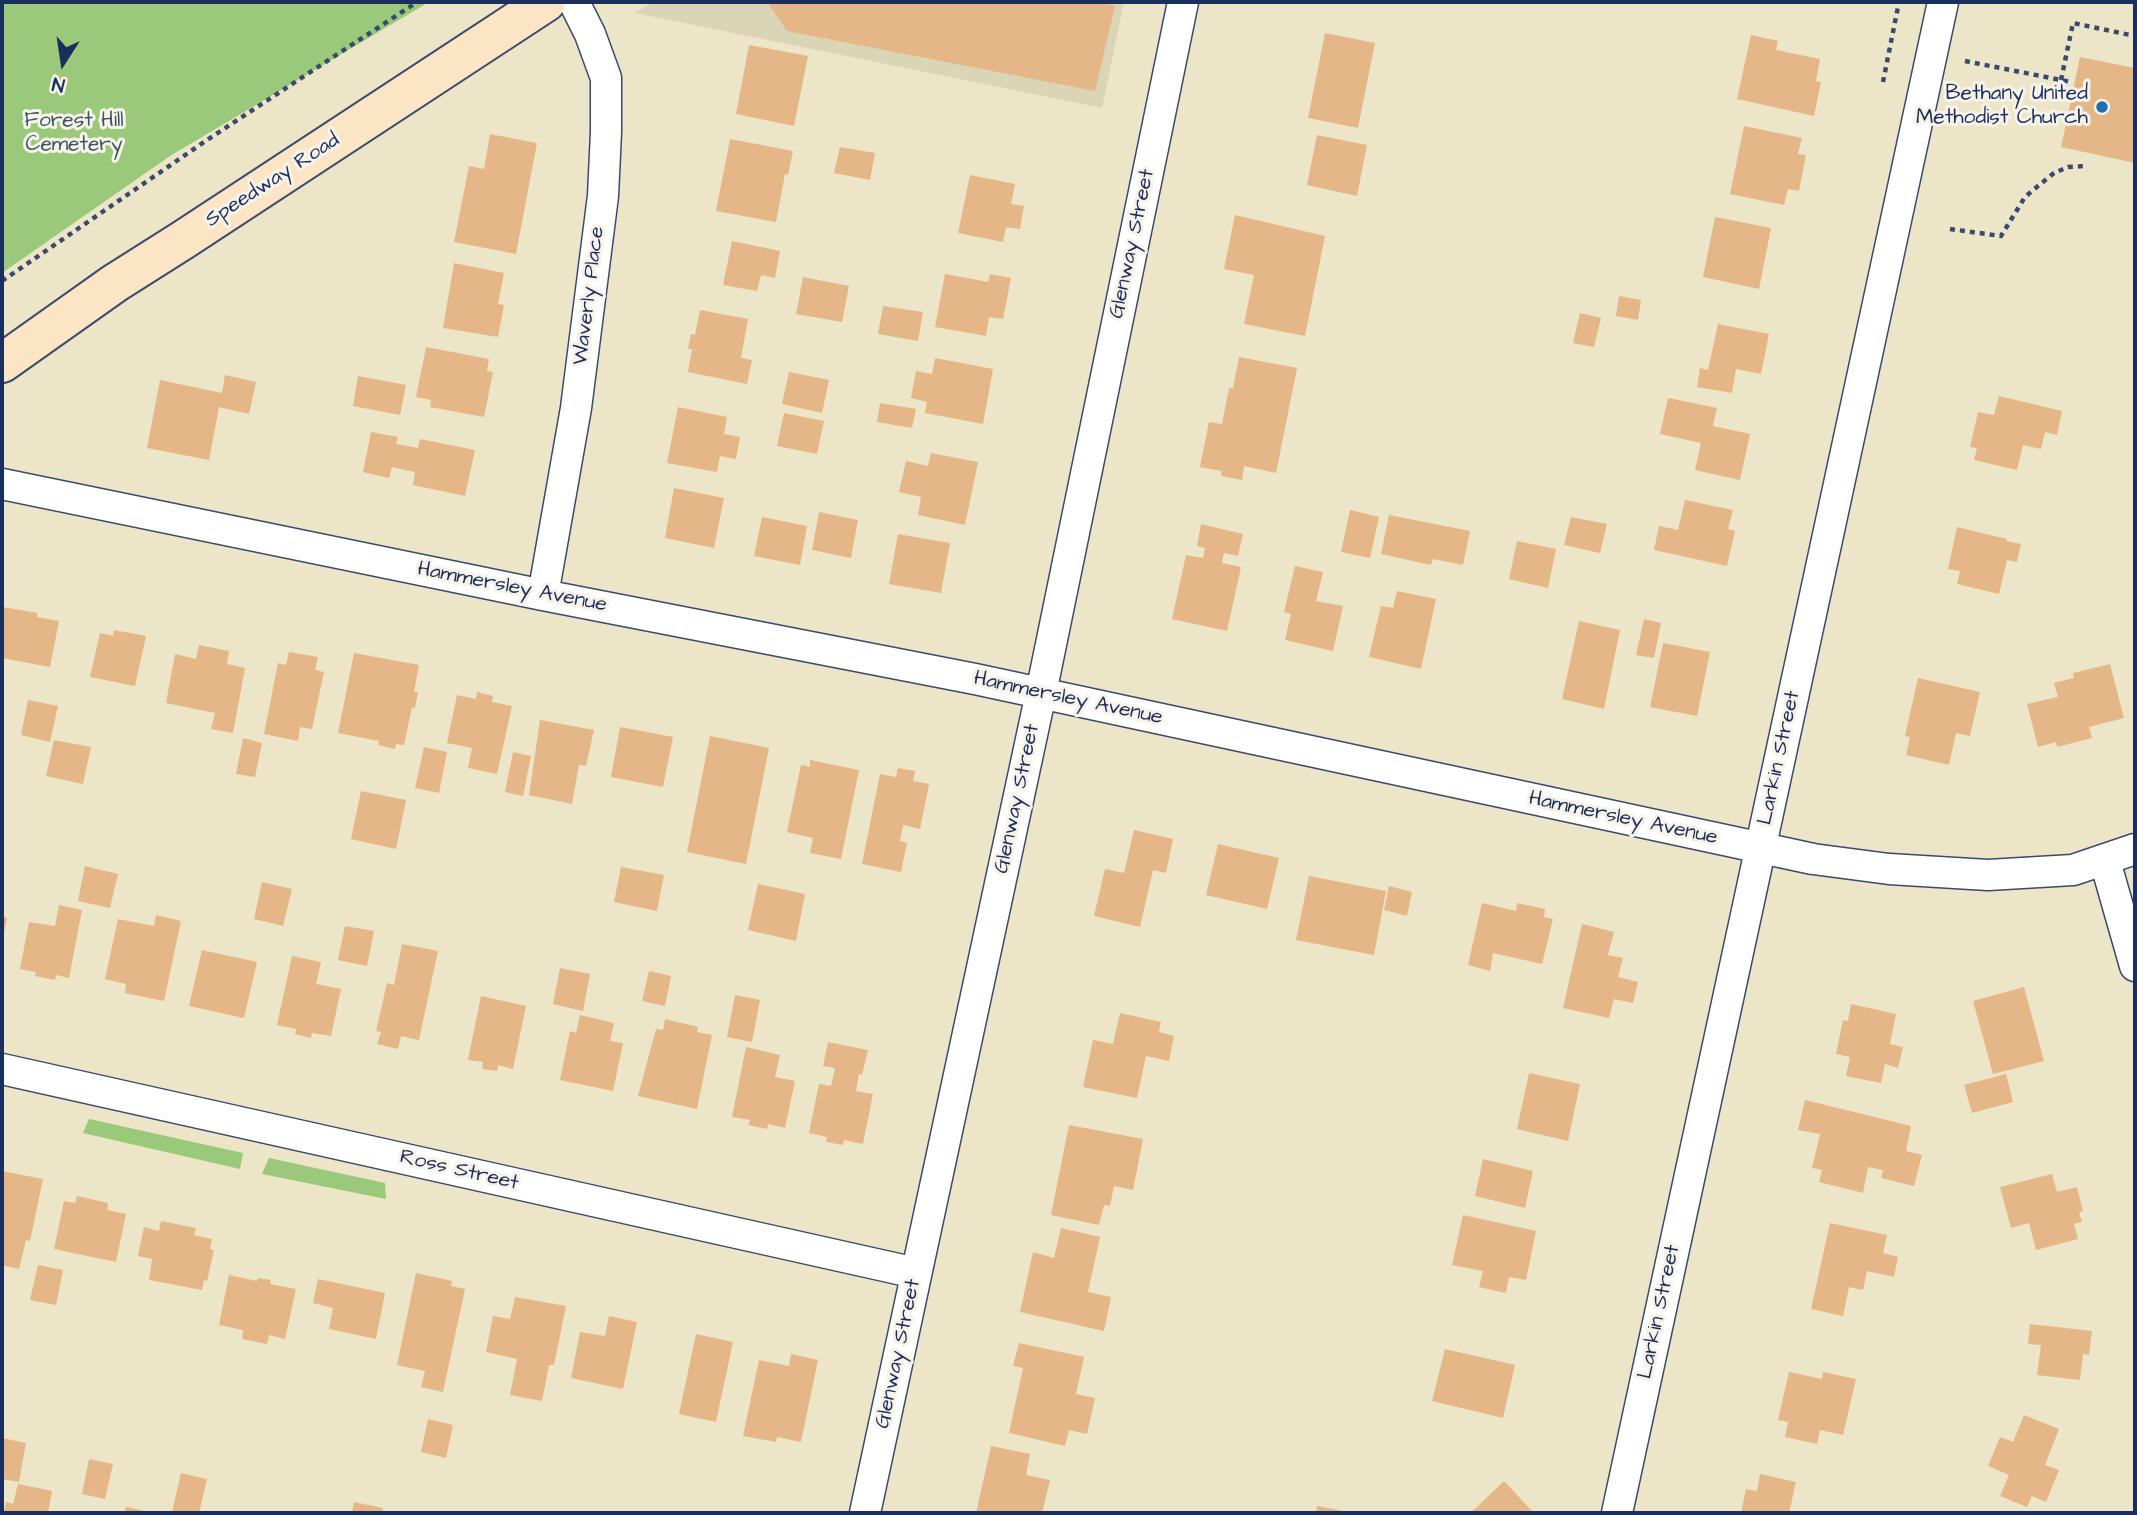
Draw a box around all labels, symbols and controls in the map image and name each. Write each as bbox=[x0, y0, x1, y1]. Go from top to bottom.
north arrow bbox=[28, 28, 98, 98]
text: N bbox=[50, 70, 67, 98]
place label: Bethany United Methodist Church bbox=[1916, 82, 2088, 132]
marker: Bethany United Methodist Church bbox=[2094, 99, 2110, 115]
park label: Forest Hill Cemetery bbox=[24, 109, 124, 159]
street label: Speedway Road bbox=[201, 128, 345, 234]
street label: Glenway Street bbox=[1105, 167, 1161, 321]
street label: Waverly Place bbox=[569, 225, 611, 367]
street label: Hammersley Avenue bbox=[415, 557, 609, 619]
street label: Hammersley Avenue bbox=[971, 667, 1165, 731]
street label: Larkin Street bbox=[1753, 689, 1807, 827]
street label: Glenway Street bbox=[990, 722, 1046, 876]
street label: Hammersley Avenue bbox=[1526, 787, 1720, 851]
street label: Ross Street bbox=[397, 1145, 521, 1197]
street label: Larkin Street bbox=[1633, 1243, 1687, 1381]
street label: Glenway Street bbox=[871, 1277, 927, 1431]

